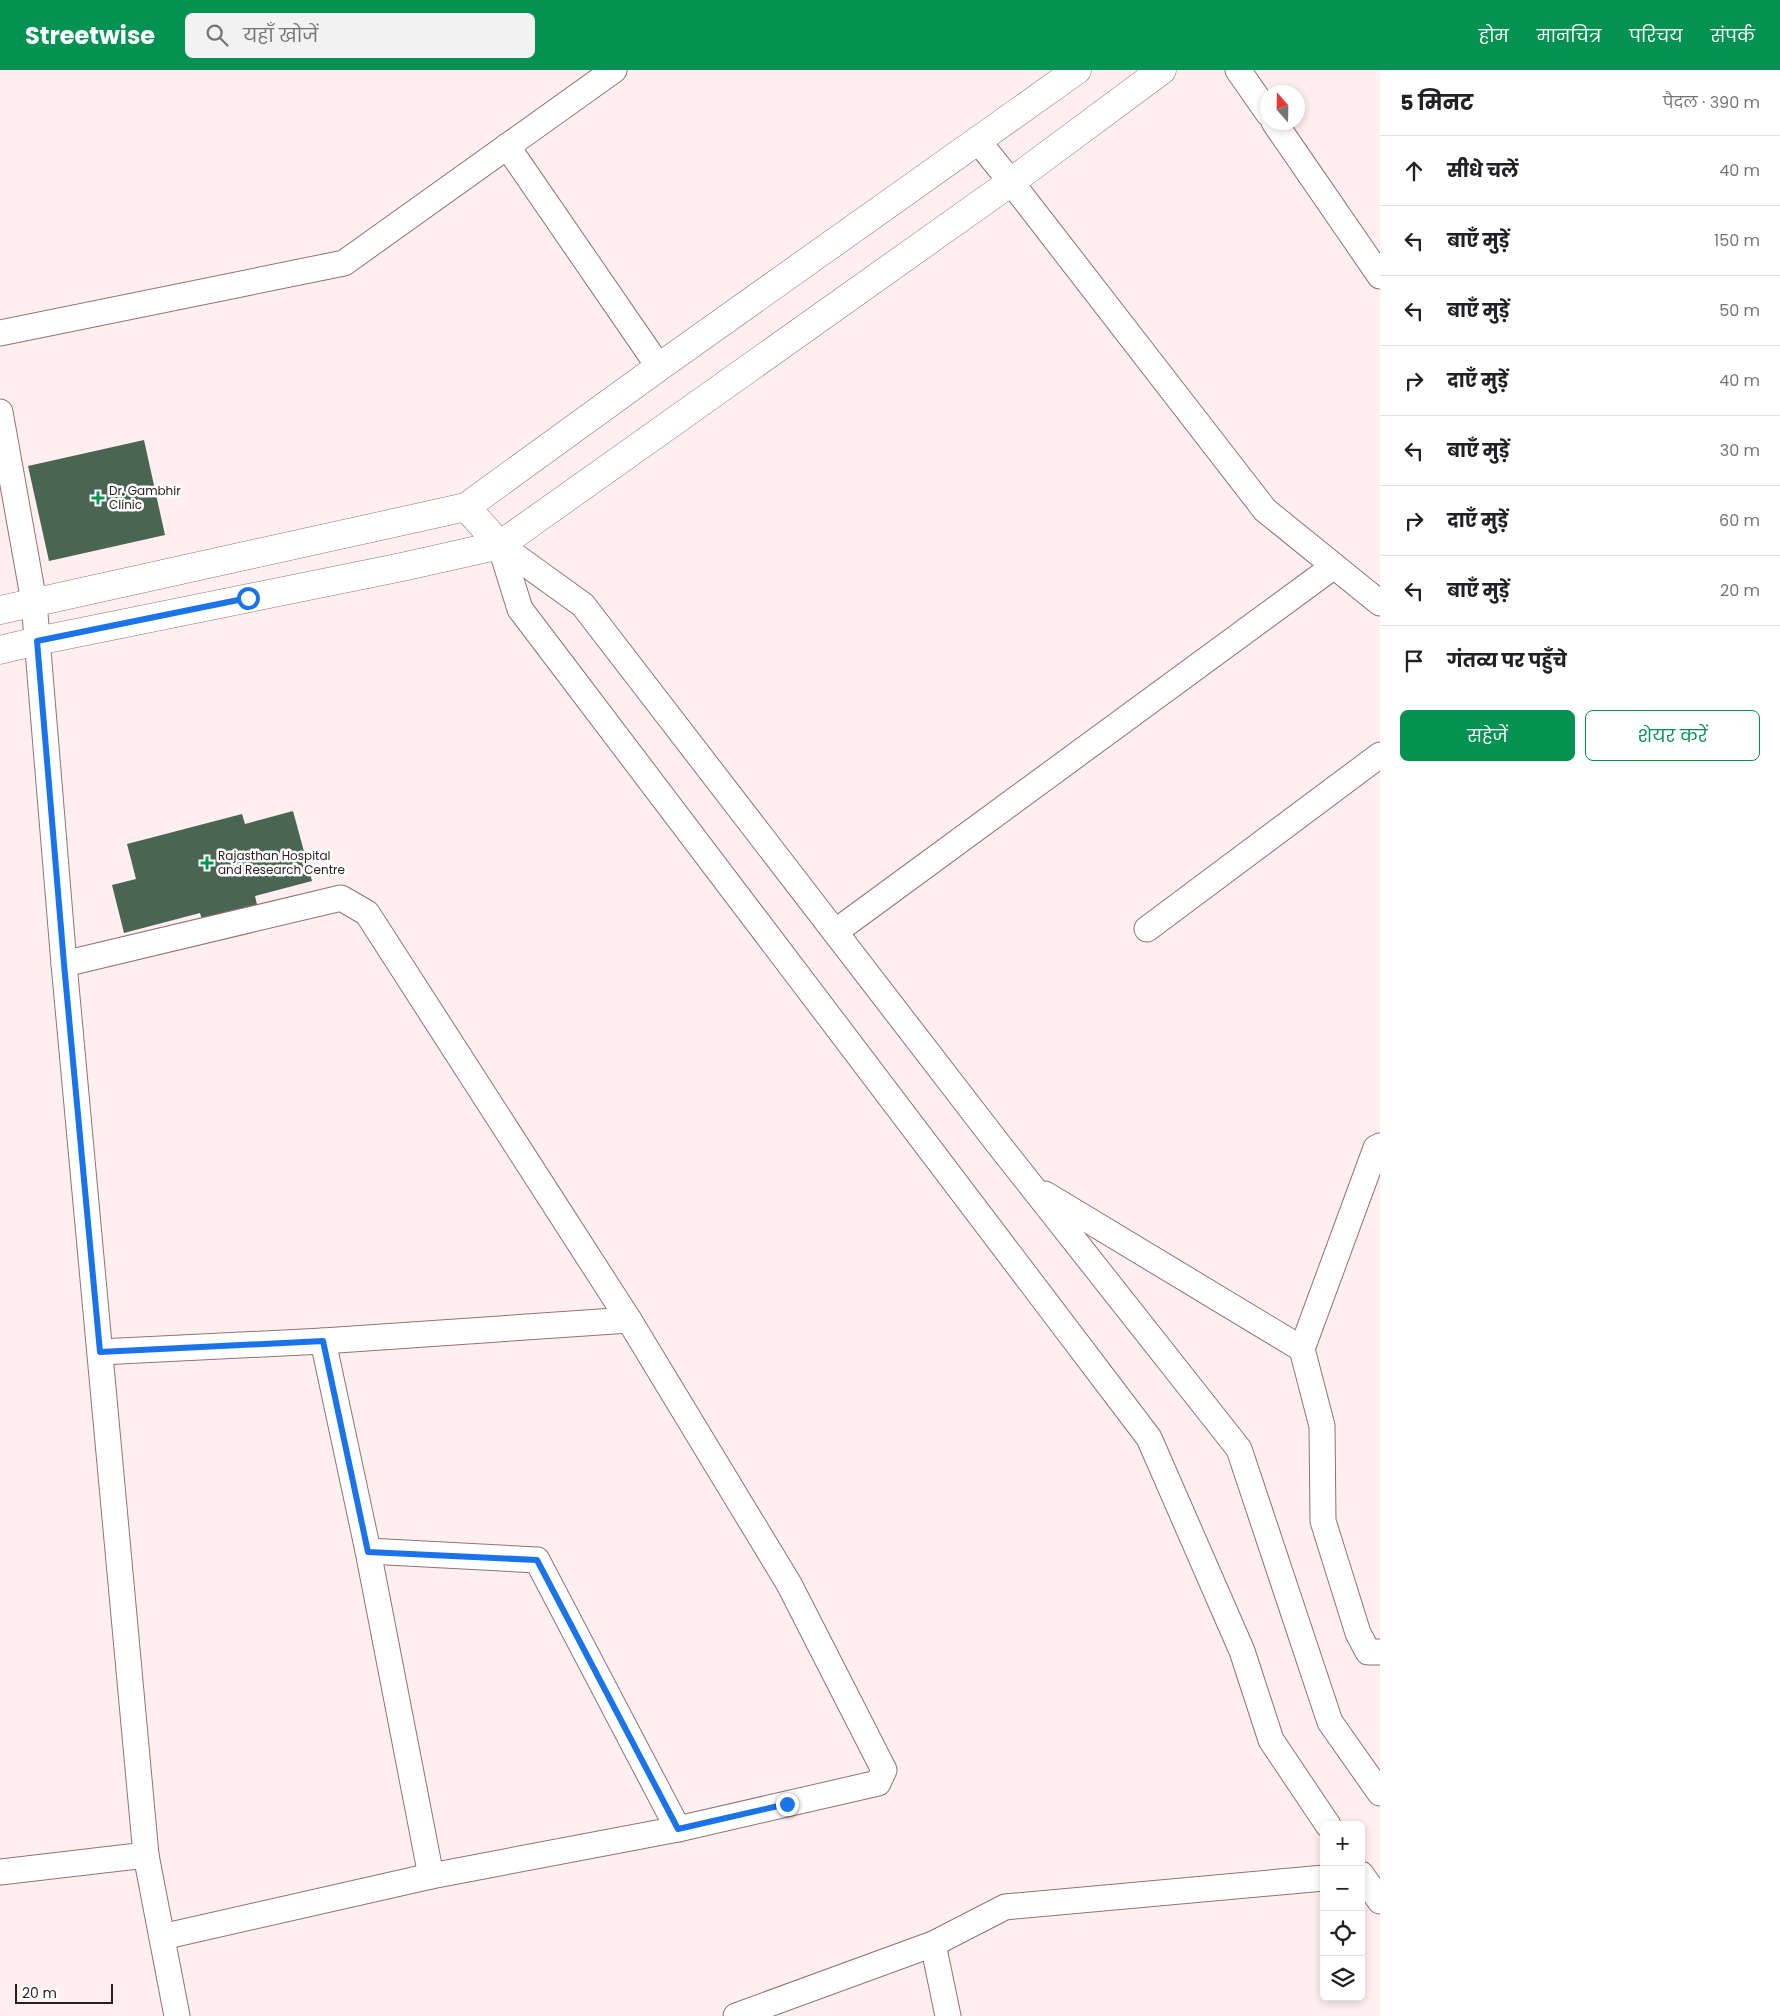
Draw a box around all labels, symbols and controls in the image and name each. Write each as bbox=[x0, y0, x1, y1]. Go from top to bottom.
search box bbox=[185, 13, 535, 58]
text: Streetwise bbox=[25, 19, 155, 52]
icon: search bbox=[203, 21, 231, 49]
text: यहाँ खोजें bbox=[243, 22, 318, 49]
text: होम bbox=[1479, 23, 1509, 48]
text: मानचित्र bbox=[1537, 23, 1601, 48]
text: परिचय bbox=[1629, 23, 1683, 48]
text: संपर्क bbox=[1711, 23, 1755, 48]
north arrow bbox=[1260, 85, 1305, 130]
text: 5 मिनट bbox=[1400, 88, 1473, 117]
text: पैदल · 390 m bbox=[1663, 91, 1760, 114]
icon: ahead bbox=[1400, 157, 1428, 185]
text: सीधे चलें bbox=[1447, 157, 1518, 184]
text: 40 m bbox=[1719, 159, 1760, 182]
icon: left bbox=[1400, 227, 1428, 255]
text: बाएँ मुड़ें bbox=[1447, 227, 1509, 254]
text: 150 m bbox=[1714, 229, 1760, 252]
icon: left bbox=[1400, 297, 1428, 325]
text: बाएँ मुड़ें bbox=[1447, 297, 1509, 324]
text: 50 m bbox=[1719, 299, 1760, 322]
icon: right bbox=[1400, 367, 1428, 395]
text: दाएँ मुड़ें bbox=[1447, 367, 1508, 394]
text: 40 m bbox=[1719, 369, 1760, 392]
icon: left bbox=[1400, 437, 1428, 465]
text: बाएँ मुड़ें bbox=[1447, 437, 1509, 464]
text: 30 m bbox=[1720, 439, 1760, 462]
place label: Dr. Gambhir Clinic bbox=[109, 482, 181, 513]
marker: Dr. Gambhir Clinic bbox=[91, 491, 105, 505]
icon: right bbox=[1400, 507, 1428, 535]
text: दाएँ मुड़ें bbox=[1447, 507, 1508, 534]
text: 60 m bbox=[1719, 509, 1760, 532]
icon: left bbox=[1400, 577, 1428, 605]
text: बाएँ मुड़ें bbox=[1447, 577, 1509, 604]
text: 20 m bbox=[1720, 579, 1760, 602]
route start bbox=[237, 587, 260, 610]
icon: arrive bbox=[1400, 647, 1428, 675]
text: गंतव्य पर पहुँचे bbox=[1447, 647, 1567, 674]
button: सहेजें bbox=[1400, 710, 1575, 761]
button: शेयर करें bbox=[1585, 710, 1760, 761]
place label: Rajasthan Hospital and Research Centre bbox=[218, 847, 345, 878]
marker: Rajasthan Hospital and Research Centre bbox=[200, 856, 214, 870]
route end bbox=[776, 1793, 799, 1816]
map controls bbox=[1320, 1821, 1365, 2001]
button: + bbox=[1320, 1821, 1365, 1866]
button: − bbox=[1320, 1866, 1365, 1911]
button: locate bbox=[1320, 1911, 1365, 1956]
button: layers bbox=[1320, 1956, 1365, 2001]
scale bar bbox=[15, 1981, 112, 2004]
text: 20 m bbox=[22, 1983, 57, 2003]

